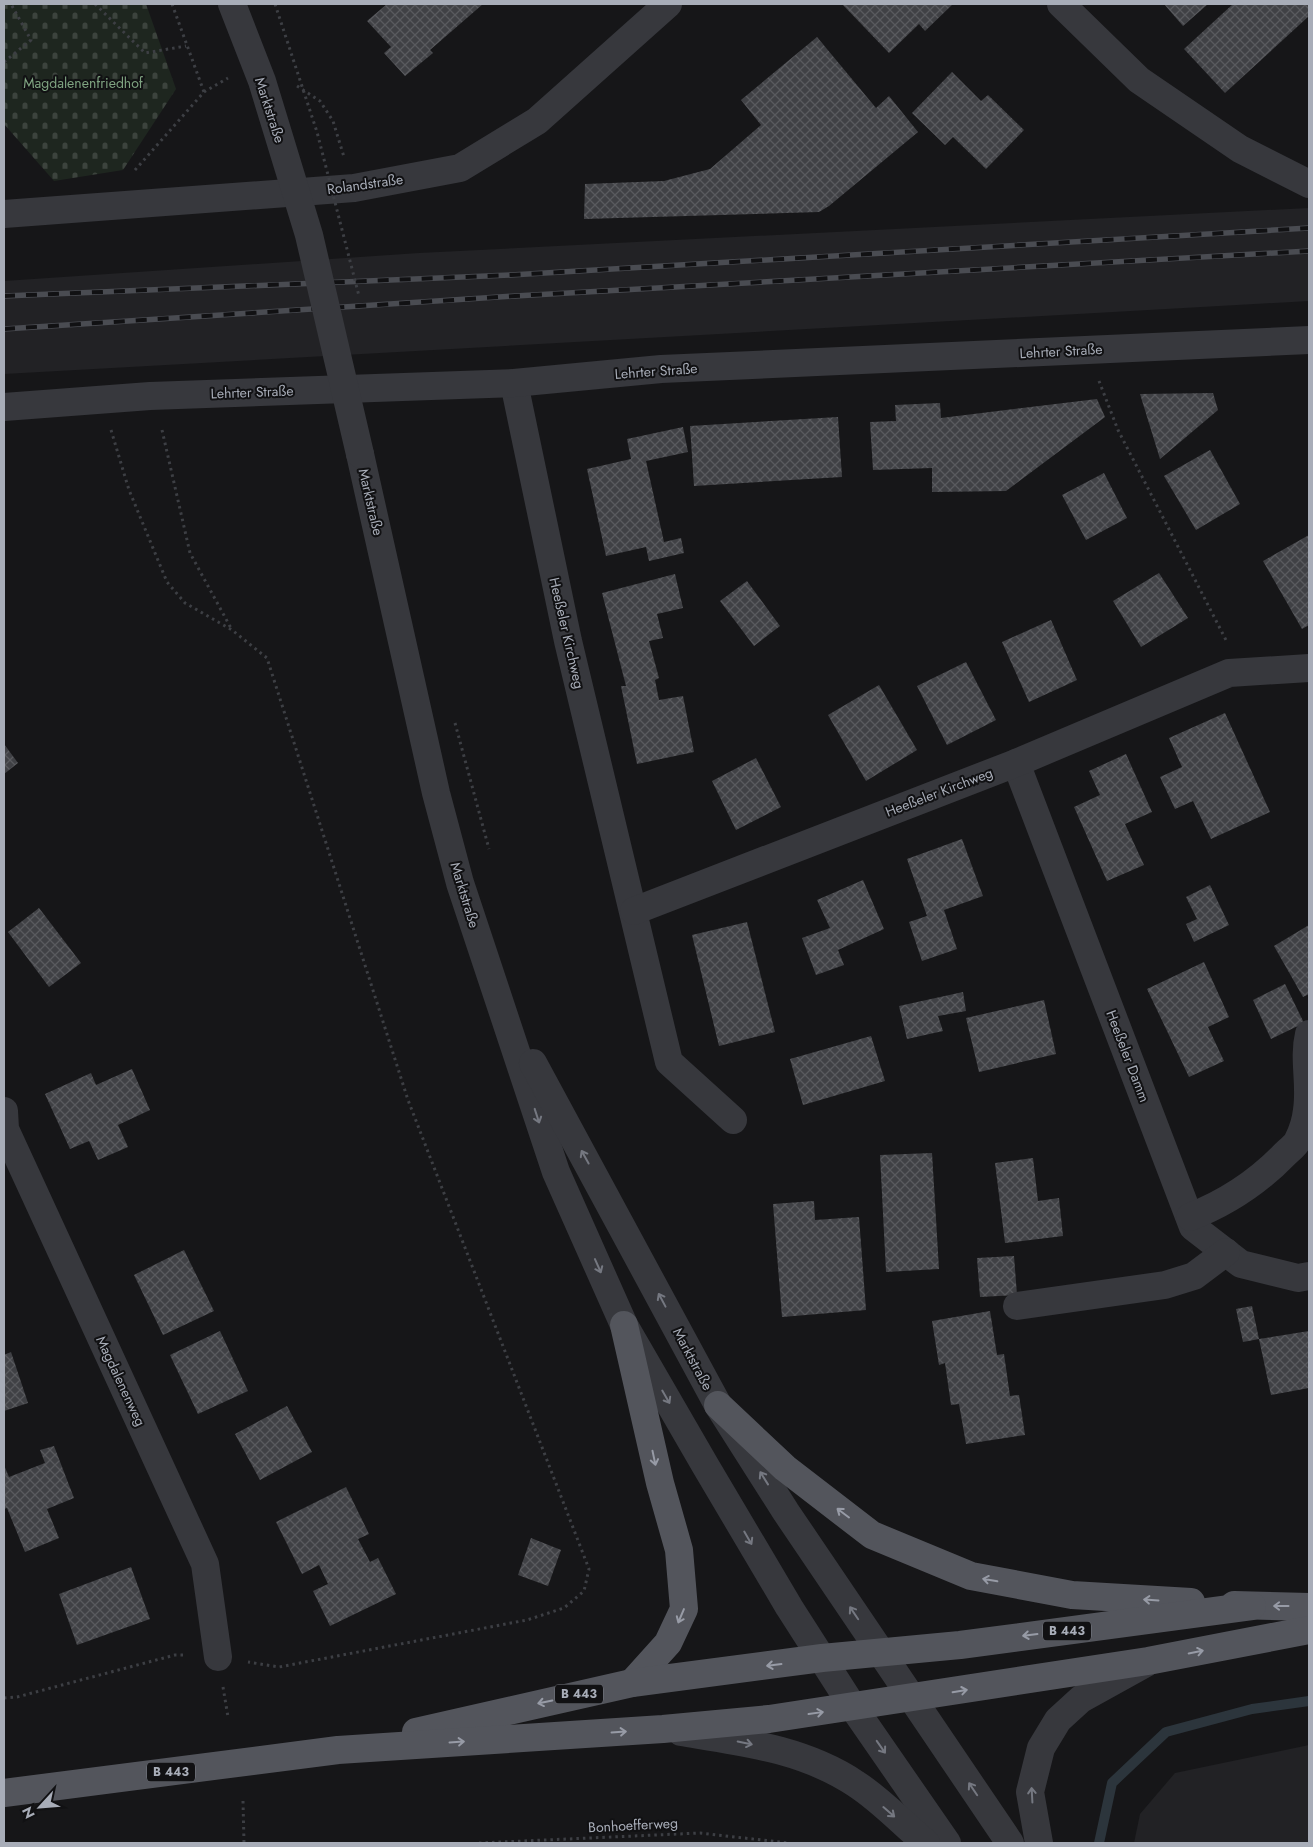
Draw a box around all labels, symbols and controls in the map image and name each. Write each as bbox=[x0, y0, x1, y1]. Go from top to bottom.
park label: Magdalenenfriedhof bbox=[23, 73, 144, 93]
street label: Marktstraße bbox=[250, 75, 290, 145]
street label: Rolandstraße bbox=[326, 169, 404, 199]
street label: Lehrter Straße bbox=[1019, 339, 1103, 363]
street label: Lehrter Straße bbox=[614, 358, 698, 384]
street label: Lehrter Straße bbox=[210, 381, 294, 403]
street label: Marktstraße bbox=[354, 467, 388, 537]
street label: Heeßeler Kirchweg bbox=[544, 575, 590, 691]
street label: Heeßeler Kirchweg bbox=[882, 762, 996, 822]
street label: Marktstraße bbox=[445, 860, 485, 930]
street label: Heeßeler Damm bbox=[1101, 1007, 1155, 1105]
one-way arrow bbox=[533, 1107, 542, 1123]
one-way arrow bbox=[579, 1150, 589, 1164]
one-way arrow bbox=[594, 1258, 603, 1273]
one-way arrow bbox=[656, 1293, 666, 1308]
street label: Marktstraße bbox=[668, 1324, 718, 1394]
street label: Magdalenenweg bbox=[91, 1333, 151, 1429]
one-way arrow bbox=[662, 1390, 672, 1404]
one-way arrow bbox=[650, 1449, 659, 1465]
one-way arrow bbox=[759, 1471, 769, 1485]
one-way arrow bbox=[837, 1508, 850, 1519]
one-way arrow bbox=[744, 1530, 754, 1544]
one-way arrow bbox=[982, 1574, 998, 1584]
one-way arrow bbox=[1143, 1595, 1159, 1604]
one-way arrow bbox=[1273, 1602, 1289, 1611]
one-way arrow bbox=[849, 1606, 859, 1620]
one-way arrow bbox=[675, 1608, 685, 1623]
road number: B 443 bbox=[1043, 1622, 1091, 1640]
one-way arrow bbox=[1023, 1630, 1039, 1640]
one-way arrow bbox=[1188, 1647, 1204, 1657]
one-way arrow bbox=[766, 1660, 782, 1670]
road number: B 443 bbox=[555, 1685, 603, 1704]
one-way arrow bbox=[952, 1686, 968, 1696]
one-way arrow bbox=[537, 1698, 553, 1707]
one-way arrow bbox=[807, 1707, 823, 1717]
one-way arrow bbox=[611, 1727, 627, 1736]
one-way arrow bbox=[448, 1738, 464, 1747]
one-way arrow bbox=[737, 1739, 753, 1748]
one-way arrow bbox=[876, 1740, 886, 1754]
road number: B 443 bbox=[147, 1762, 195, 1781]
north arrow bbox=[15, 1782, 65, 1832]
one-way arrow bbox=[968, 1782, 978, 1796]
one-way arrow bbox=[1027, 1788, 1036, 1804]
text: N bbox=[17, 1803, 40, 1822]
one-way arrow bbox=[882, 1806, 895, 1817]
street label: Bonhoefferweg bbox=[588, 1813, 678, 1837]

